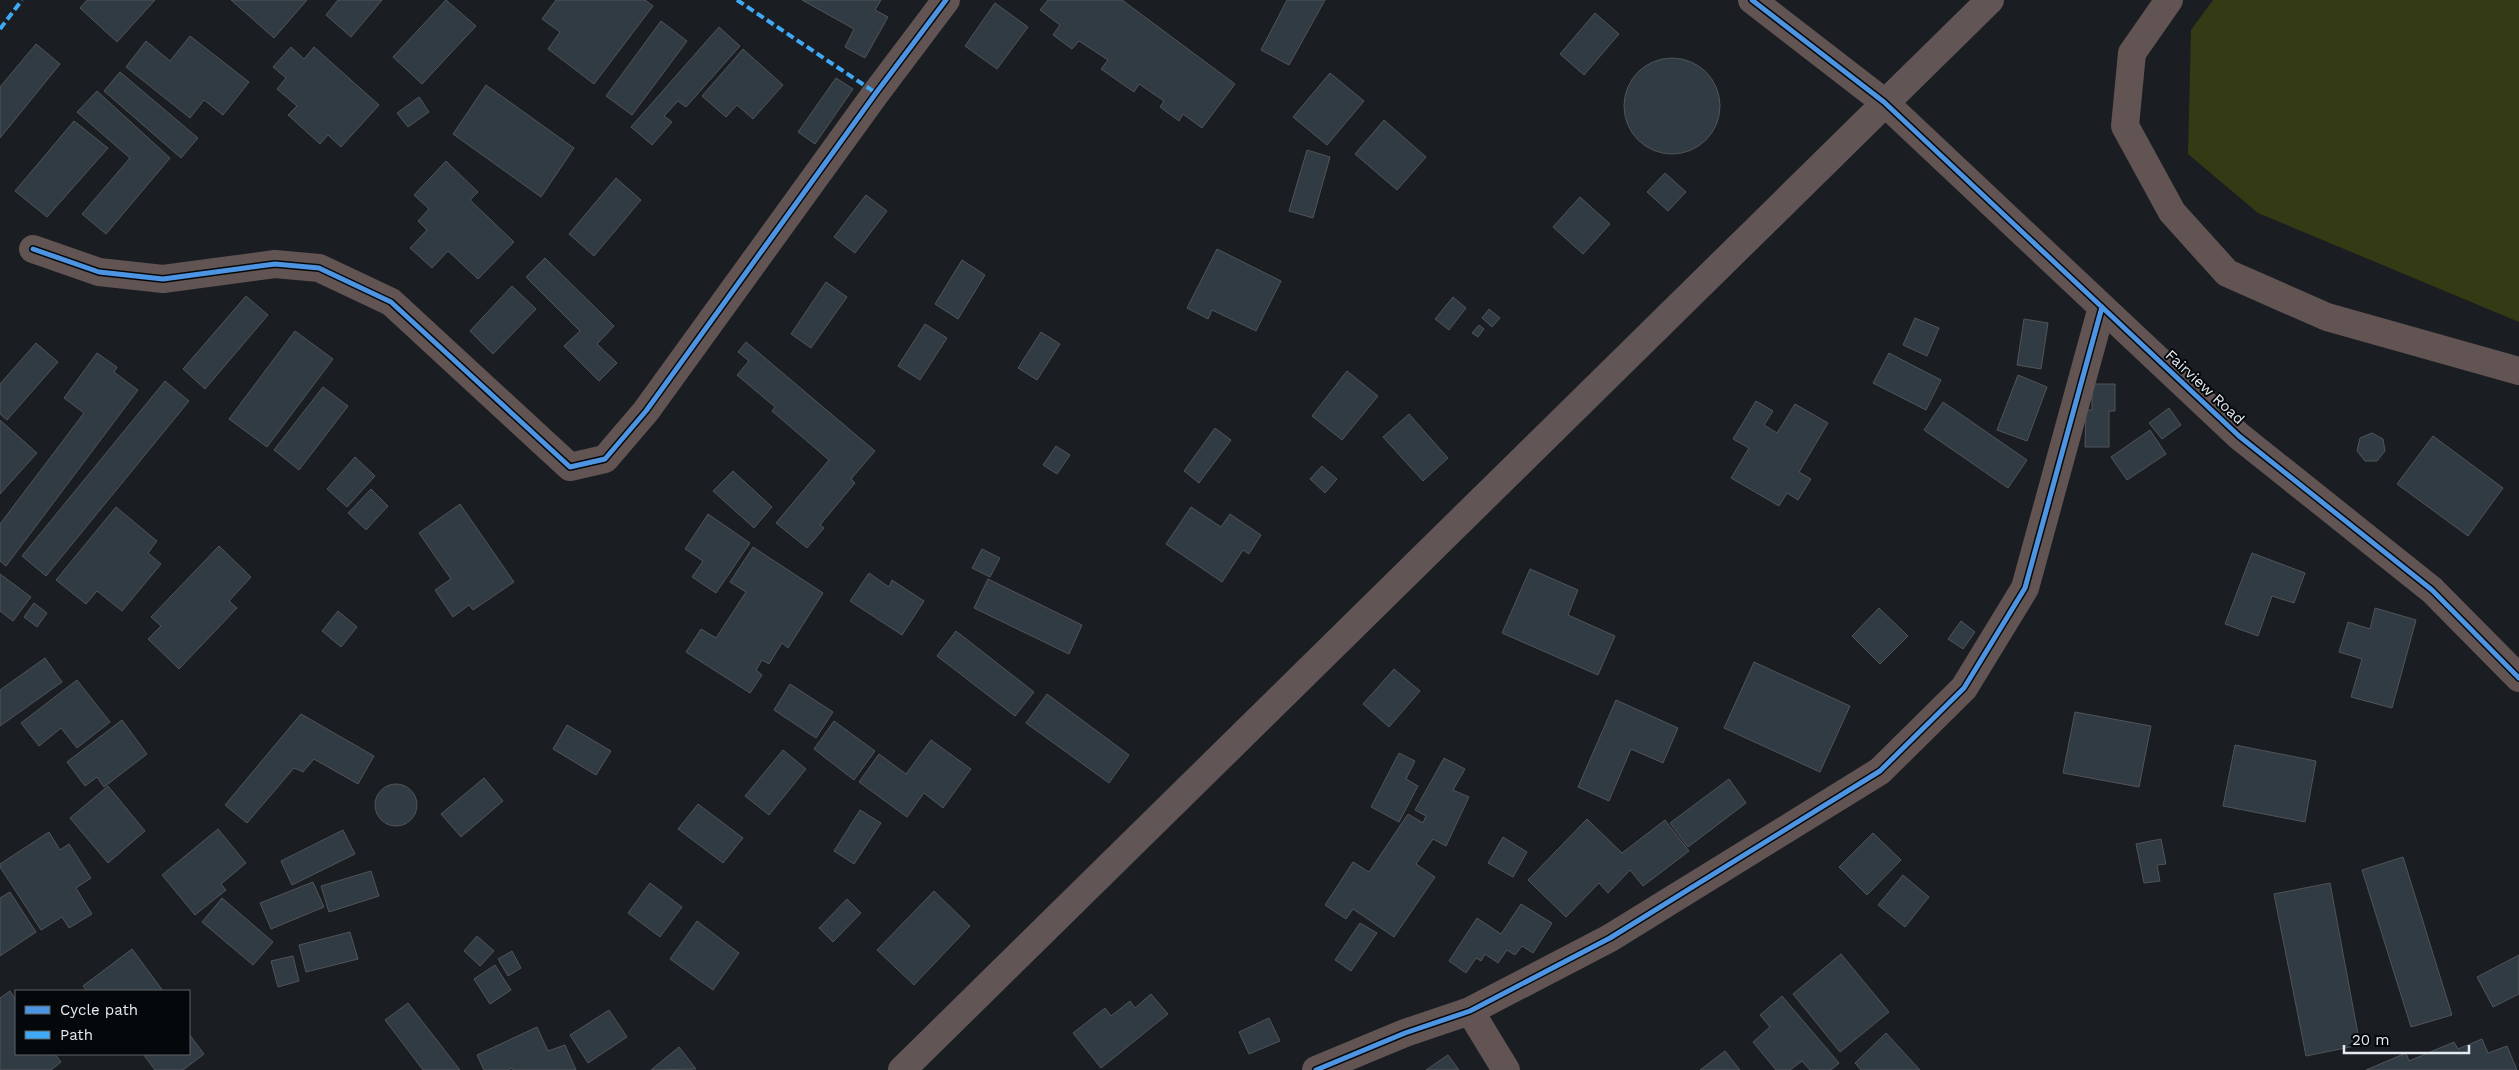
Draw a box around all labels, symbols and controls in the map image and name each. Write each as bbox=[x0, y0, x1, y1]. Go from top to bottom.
street label: Fairview Road bbox=[2162, 346, 2248, 428]
legend bbox=[15, 990, 190, 1055]
text: Cycle path bbox=[60, 1001, 138, 1019]
scale bar bbox=[2344, 1022, 2469, 1054]
text: Path bbox=[60, 1026, 93, 1044]
text: 20 m bbox=[2352, 1031, 2390, 1049]

